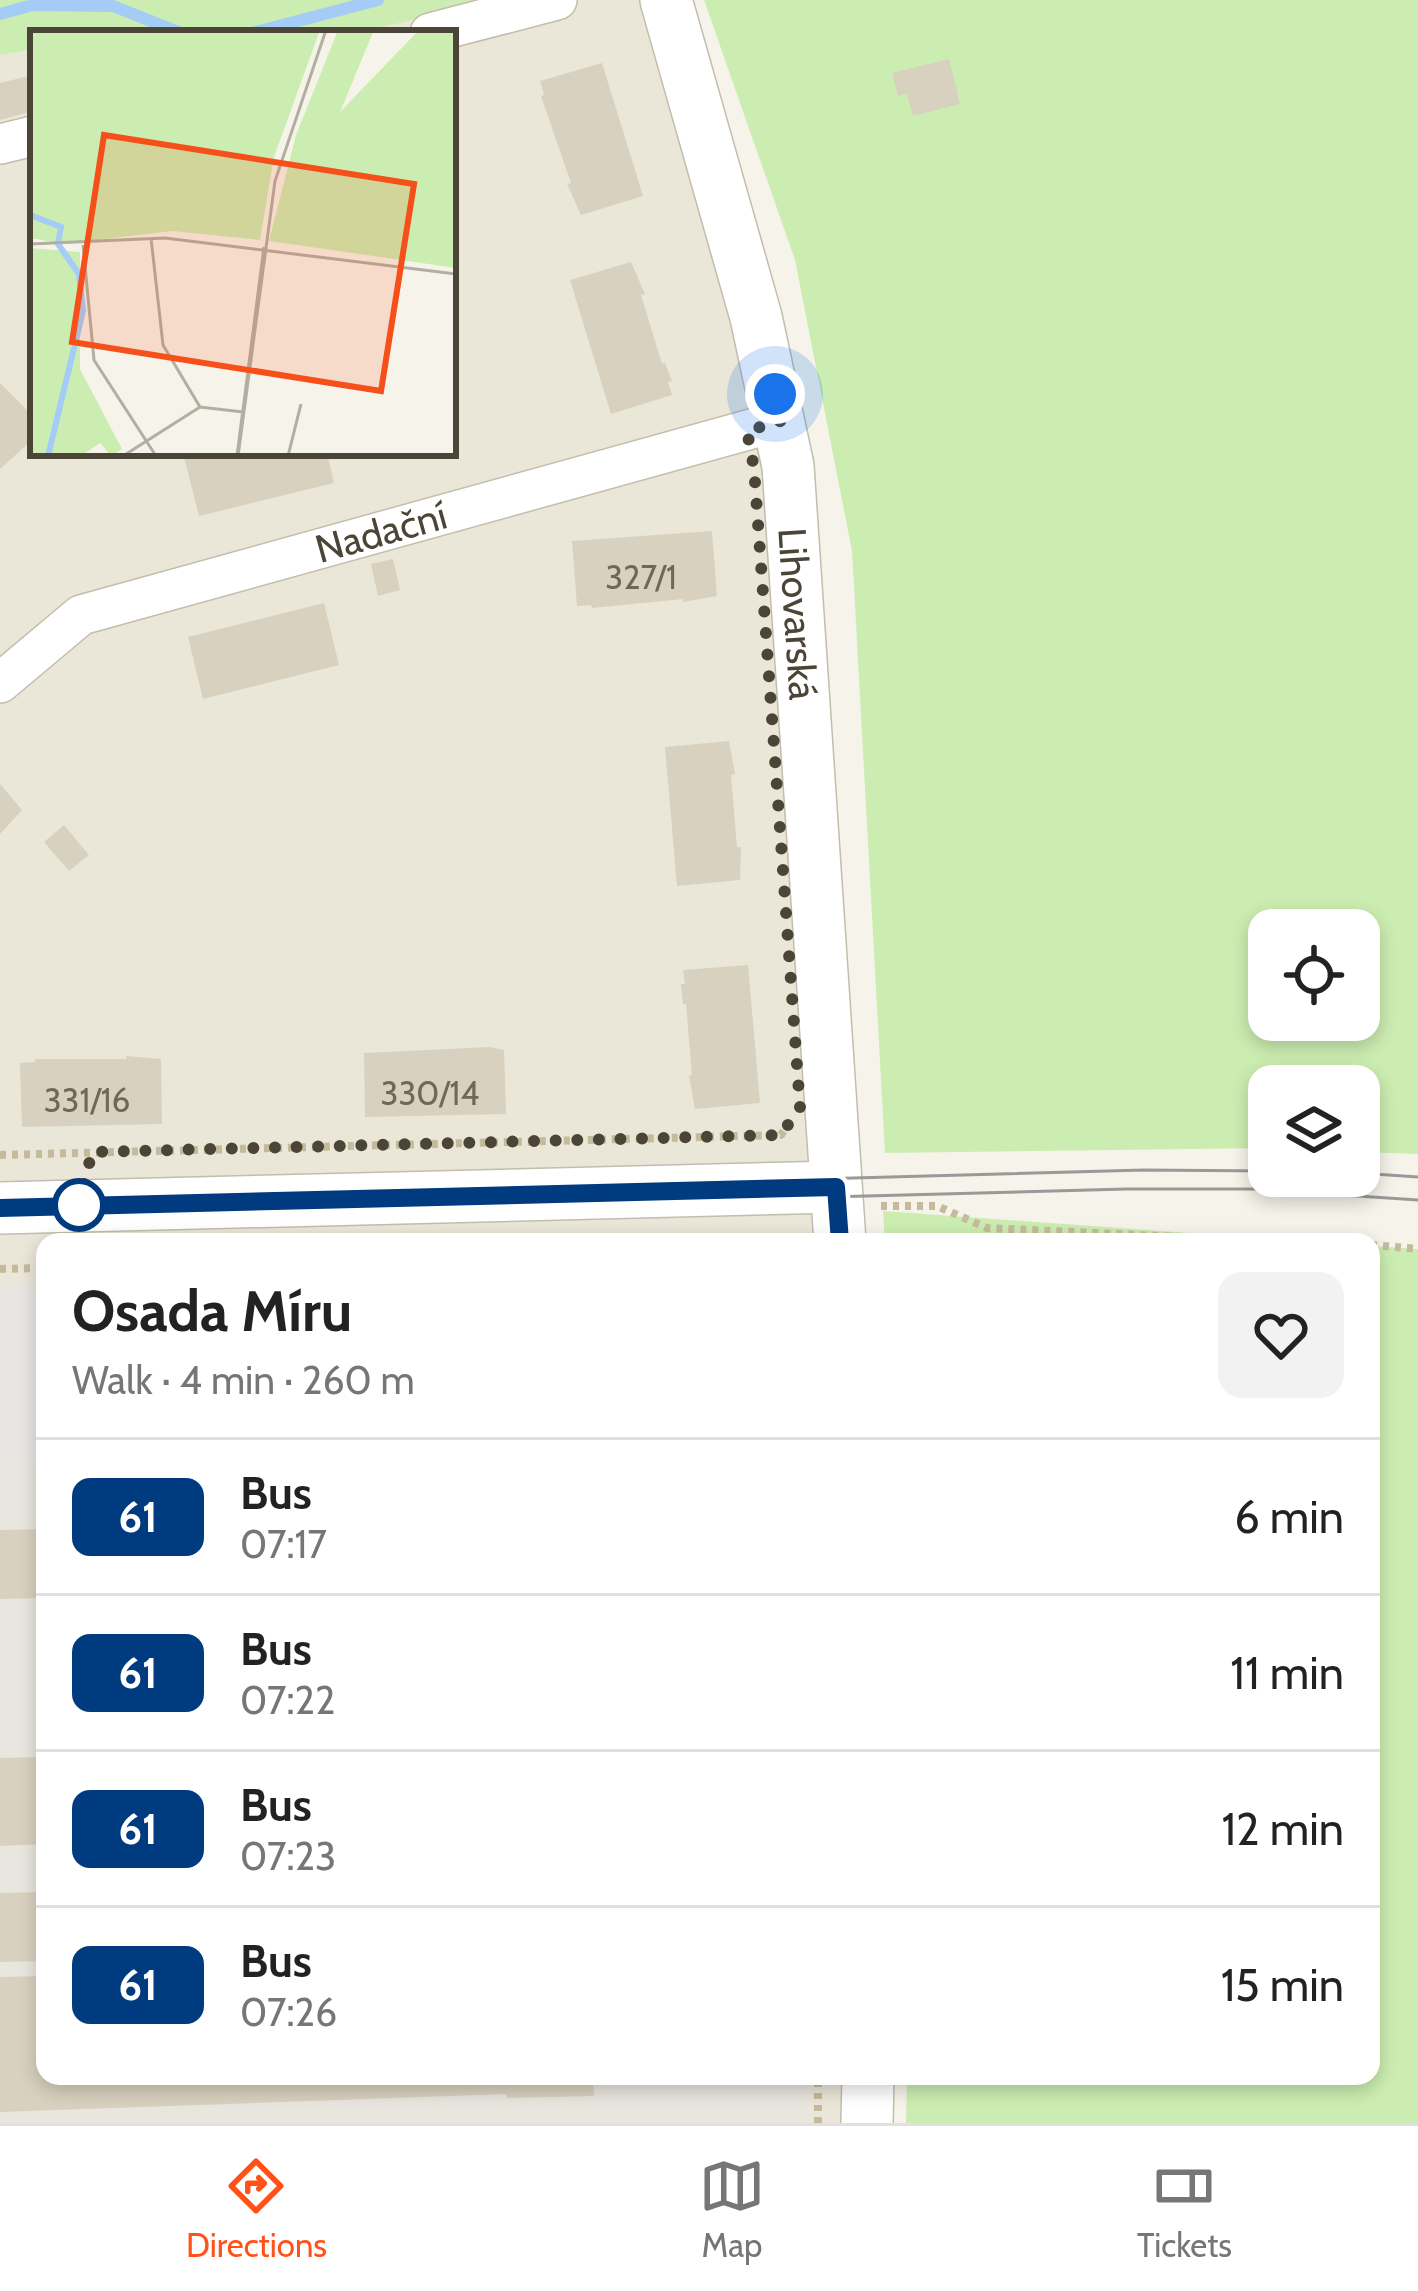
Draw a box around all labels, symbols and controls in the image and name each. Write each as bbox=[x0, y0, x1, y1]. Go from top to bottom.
inset map bbox=[30, 30, 456, 456]
your location bbox=[745, 364, 805, 424]
street label: Nadační bbox=[310, 491, 452, 573]
street label: Lihovarská bbox=[768, 526, 828, 702]
house number: 327/1 bbox=[605, 557, 677, 597]
map controls bbox=[1248, 909, 1380, 1197]
button: locate bbox=[1248, 909, 1380, 1041]
button: layers bbox=[1248, 1065, 1380, 1197]
house number: 330/14 bbox=[381, 1073, 479, 1113]
house number: 331/16 bbox=[44, 1080, 130, 1120]
unlabelled marker bbox=[54, 1180, 104, 1230]
button: heart bbox=[1218, 1272, 1344, 1398]
text: Osada Míru bbox=[72, 1276, 352, 1345]
text: Walk · 4 min · 260 m bbox=[72, 1356, 415, 1404]
text: Bus bbox=[240, 1466, 312, 1520]
text: 6 min bbox=[1234, 1490, 1344, 1544]
text: 61 bbox=[118, 1491, 158, 1543]
text: 07:17 bbox=[240, 1520, 327, 1568]
text: Bus bbox=[240, 1622, 312, 1676]
text: 11 min bbox=[1230, 1646, 1344, 1700]
text: 61 bbox=[118, 1647, 158, 1699]
text: 07:22 bbox=[240, 1676, 335, 1724]
text: Bus bbox=[240, 1778, 312, 1832]
text: 12 min bbox=[1221, 1802, 1344, 1856]
text: 61 bbox=[118, 1803, 158, 1855]
text: 07:23 bbox=[240, 1832, 336, 1880]
text: Bus bbox=[240, 1934, 312, 1988]
text: 15 min bbox=[1221, 1958, 1344, 2012]
text: 61 bbox=[118, 1959, 158, 2011]
text: 07:26 bbox=[240, 1988, 337, 2036]
tab: Directions bbox=[186, 2153, 327, 2265]
tab: Map bbox=[699, 2153, 765, 2265]
tab: Tickets bbox=[1137, 2153, 1232, 2265]

